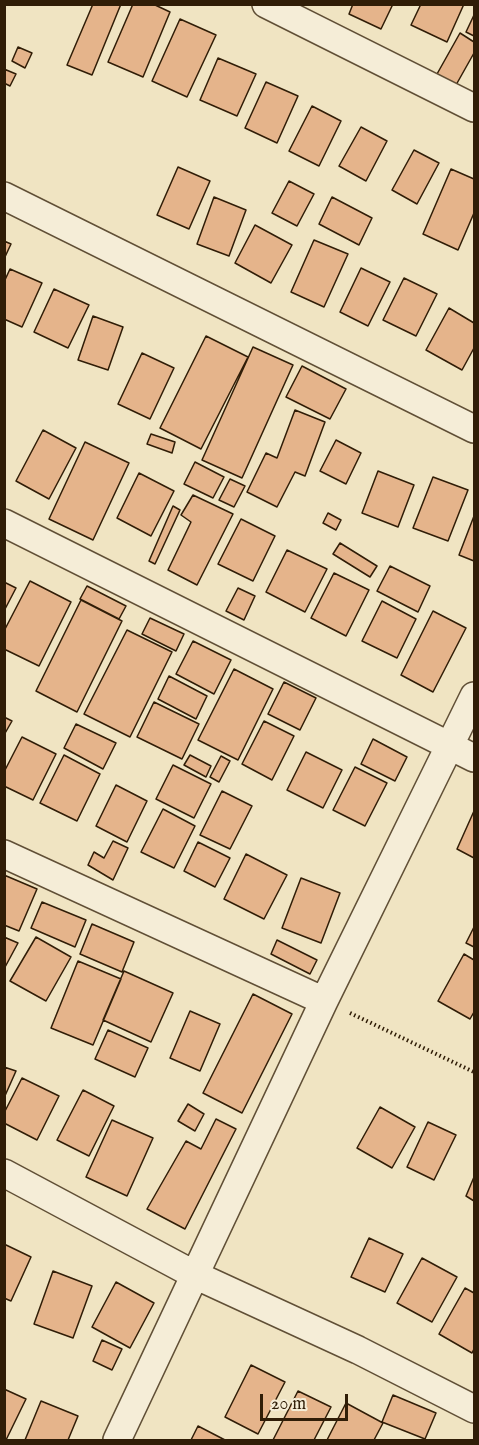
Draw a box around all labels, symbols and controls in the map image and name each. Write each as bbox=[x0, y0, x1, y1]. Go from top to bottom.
scale bar bbox=[263, 1382, 352, 1420]
text: 20 m bbox=[271, 1393, 306, 1416]

